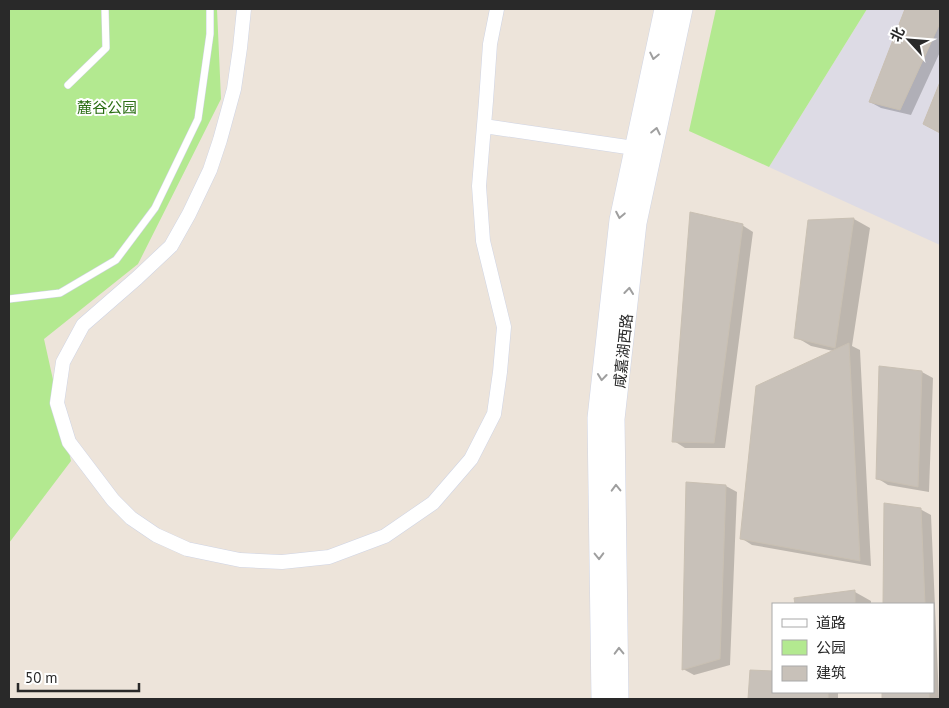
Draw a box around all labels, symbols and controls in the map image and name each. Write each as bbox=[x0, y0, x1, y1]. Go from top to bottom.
north arrow bbox=[884, 15, 934, 65]
text: 北 bbox=[886, 24, 908, 45]
one-way arrow bbox=[649, 52, 660, 61]
park label: 麓谷公园 bbox=[77, 98, 137, 117]
one-way arrow bbox=[651, 127, 661, 136]
one-way arrow bbox=[616, 211, 626, 220]
one-way arrow bbox=[623, 287, 634, 295]
street label: 咸嘉湖西路 bbox=[610, 313, 636, 389]
one-way arrow bbox=[597, 373, 608, 381]
one-way arrow bbox=[611, 484, 621, 492]
one-way arrow bbox=[594, 553, 604, 561]
legend bbox=[772, 603, 934, 693]
text: 道路 bbox=[816, 613, 846, 632]
text: 公园 bbox=[816, 638, 846, 657]
one-way arrow bbox=[614, 646, 624, 654]
scale bar bbox=[18, 660, 139, 692]
text: 建筑 bbox=[816, 663, 846, 682]
text: 50 m bbox=[25, 668, 58, 687]

